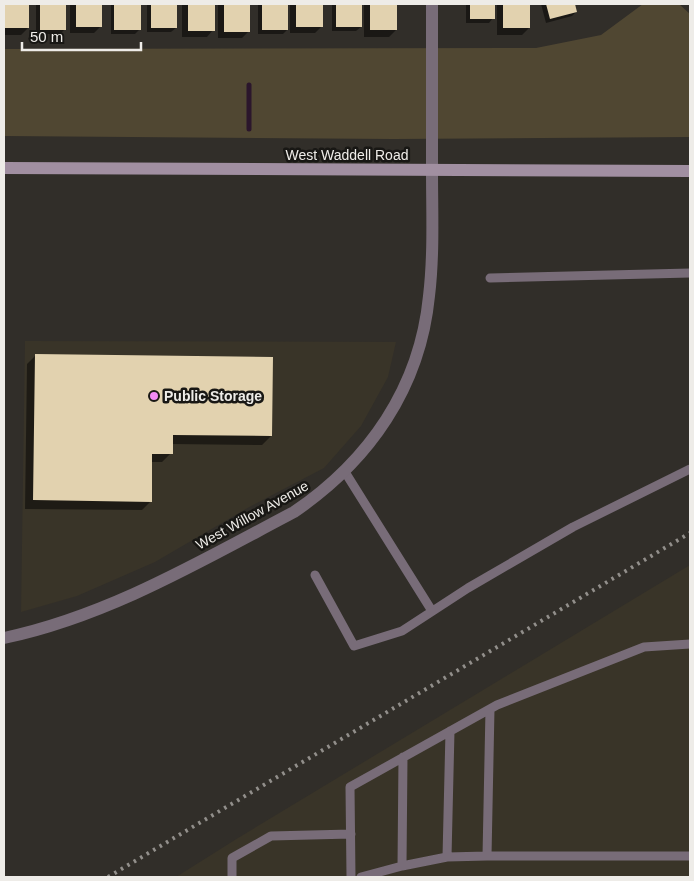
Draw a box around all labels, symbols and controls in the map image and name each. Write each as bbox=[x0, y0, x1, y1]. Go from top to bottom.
scale bar bbox=[22, 20, 141, 52]
text: 50 m bbox=[30, 28, 63, 45]
street label: West Waddell Road bbox=[286, 147, 408, 163]
place label: Public Storage bbox=[164, 388, 262, 404]
marker: Public Storage bbox=[148, 390, 160, 402]
street label: West Willow Avenue bbox=[193, 477, 311, 553]

